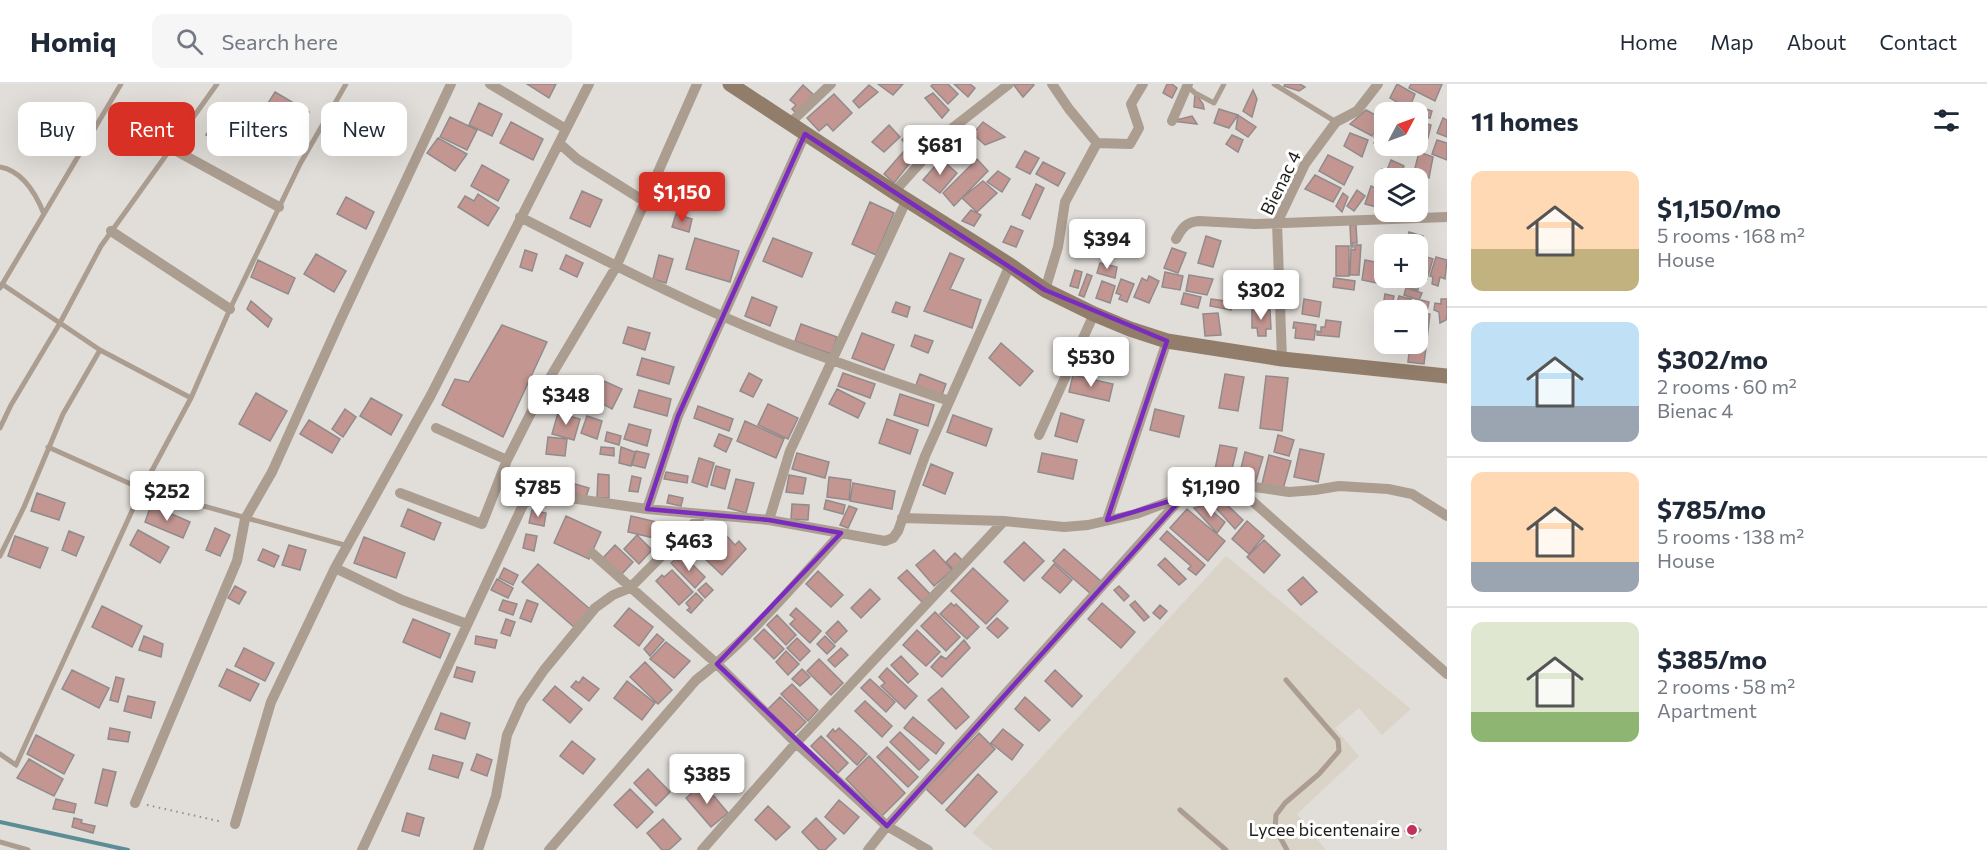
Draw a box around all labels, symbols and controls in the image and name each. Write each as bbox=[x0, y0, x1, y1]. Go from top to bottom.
search box bbox=[152, 14, 572, 68]
text: Homiq bbox=[30, 24, 116, 58]
icon: search bbox=[173, 25, 206, 58]
text: Search here bbox=[221, 28, 338, 55]
text: Home bbox=[1620, 29, 1677, 54]
text: Map bbox=[1710, 29, 1754, 54]
text: About bbox=[1787, 29, 1846, 54]
text: Contact bbox=[1879, 29, 1957, 54]
chip: Buy bbox=[18, 102, 96, 156]
chip: Rent bbox=[108, 102, 195, 156]
chip: Filters bbox=[207, 102, 309, 156]
chip: New bbox=[321, 102, 407, 156]
north arrow bbox=[1374, 102, 1428, 156]
map controls bbox=[1374, 102, 1428, 354]
icon: filters bbox=[1930, 104, 1963, 137]
text: 11 homes bbox=[1471, 105, 1579, 136]
pin: $681 bbox=[904, 125, 976, 176]
text: $681 bbox=[917, 132, 963, 156]
street label: Bienac 4 bbox=[1255, 147, 1305, 218]
button: layers bbox=[1374, 168, 1428, 222]
pin: $1,150 bbox=[633, 172, 731, 223]
text: $1,150 bbox=[653, 179, 711, 203]
text: $1,150/mo bbox=[1657, 192, 1781, 223]
icon: home bbox=[1519, 195, 1591, 267]
pin: $394 bbox=[1071, 219, 1143, 270]
text: 5 rooms · 168 m² bbox=[1657, 223, 1805, 247]
text: $394 bbox=[1083, 226, 1131, 250]
button: + bbox=[1374, 234, 1428, 288]
text: House bbox=[1657, 247, 1715, 271]
pin: $302 bbox=[1225, 270, 1297, 321]
text: $302 bbox=[1237, 277, 1285, 301]
button: − bbox=[1374, 300, 1428, 354]
pin: $530 bbox=[1055, 337, 1127, 388]
text: $302/mo bbox=[1657, 343, 1768, 374]
text: $530 bbox=[1067, 344, 1115, 368]
icon: home bbox=[1519, 346, 1591, 418]
text: 2 rooms · 60 m² bbox=[1657, 374, 1797, 398]
pin: $348 bbox=[530, 375, 602, 426]
text: $348 bbox=[542, 382, 590, 406]
text: Bienac 4 bbox=[1657, 398, 1733, 422]
pin: $785 bbox=[502, 467, 574, 518]
pin: $1,190 bbox=[1162, 467, 1260, 518]
pin: $252 bbox=[131, 471, 203, 522]
text: $785 bbox=[515, 474, 561, 498]
text: $1,190 bbox=[1182, 474, 1240, 498]
text: $252 bbox=[144, 478, 190, 502]
text: $785/mo bbox=[1657, 493, 1766, 524]
icon: home bbox=[1519, 496, 1591, 568]
pin: $463 bbox=[653, 521, 725, 572]
text: 5 rooms · 138 m² bbox=[1657, 524, 1804, 548]
text: $463 bbox=[665, 528, 713, 552]
text: House bbox=[1657, 548, 1715, 572]
text: $385/mo bbox=[1657, 643, 1767, 674]
icon: home bbox=[1519, 646, 1591, 718]
text: 2 rooms · 58 m² bbox=[1657, 674, 1795, 698]
text: Apartment bbox=[1657, 698, 1757, 722]
pin: $385 bbox=[671, 754, 743, 805]
text: $385 bbox=[683, 761, 731, 785]
place label: Lycee bicentenaire bbox=[1248, 818, 1400, 840]
marker: Lycee bicentenaire bbox=[1405, 823, 1419, 837]

